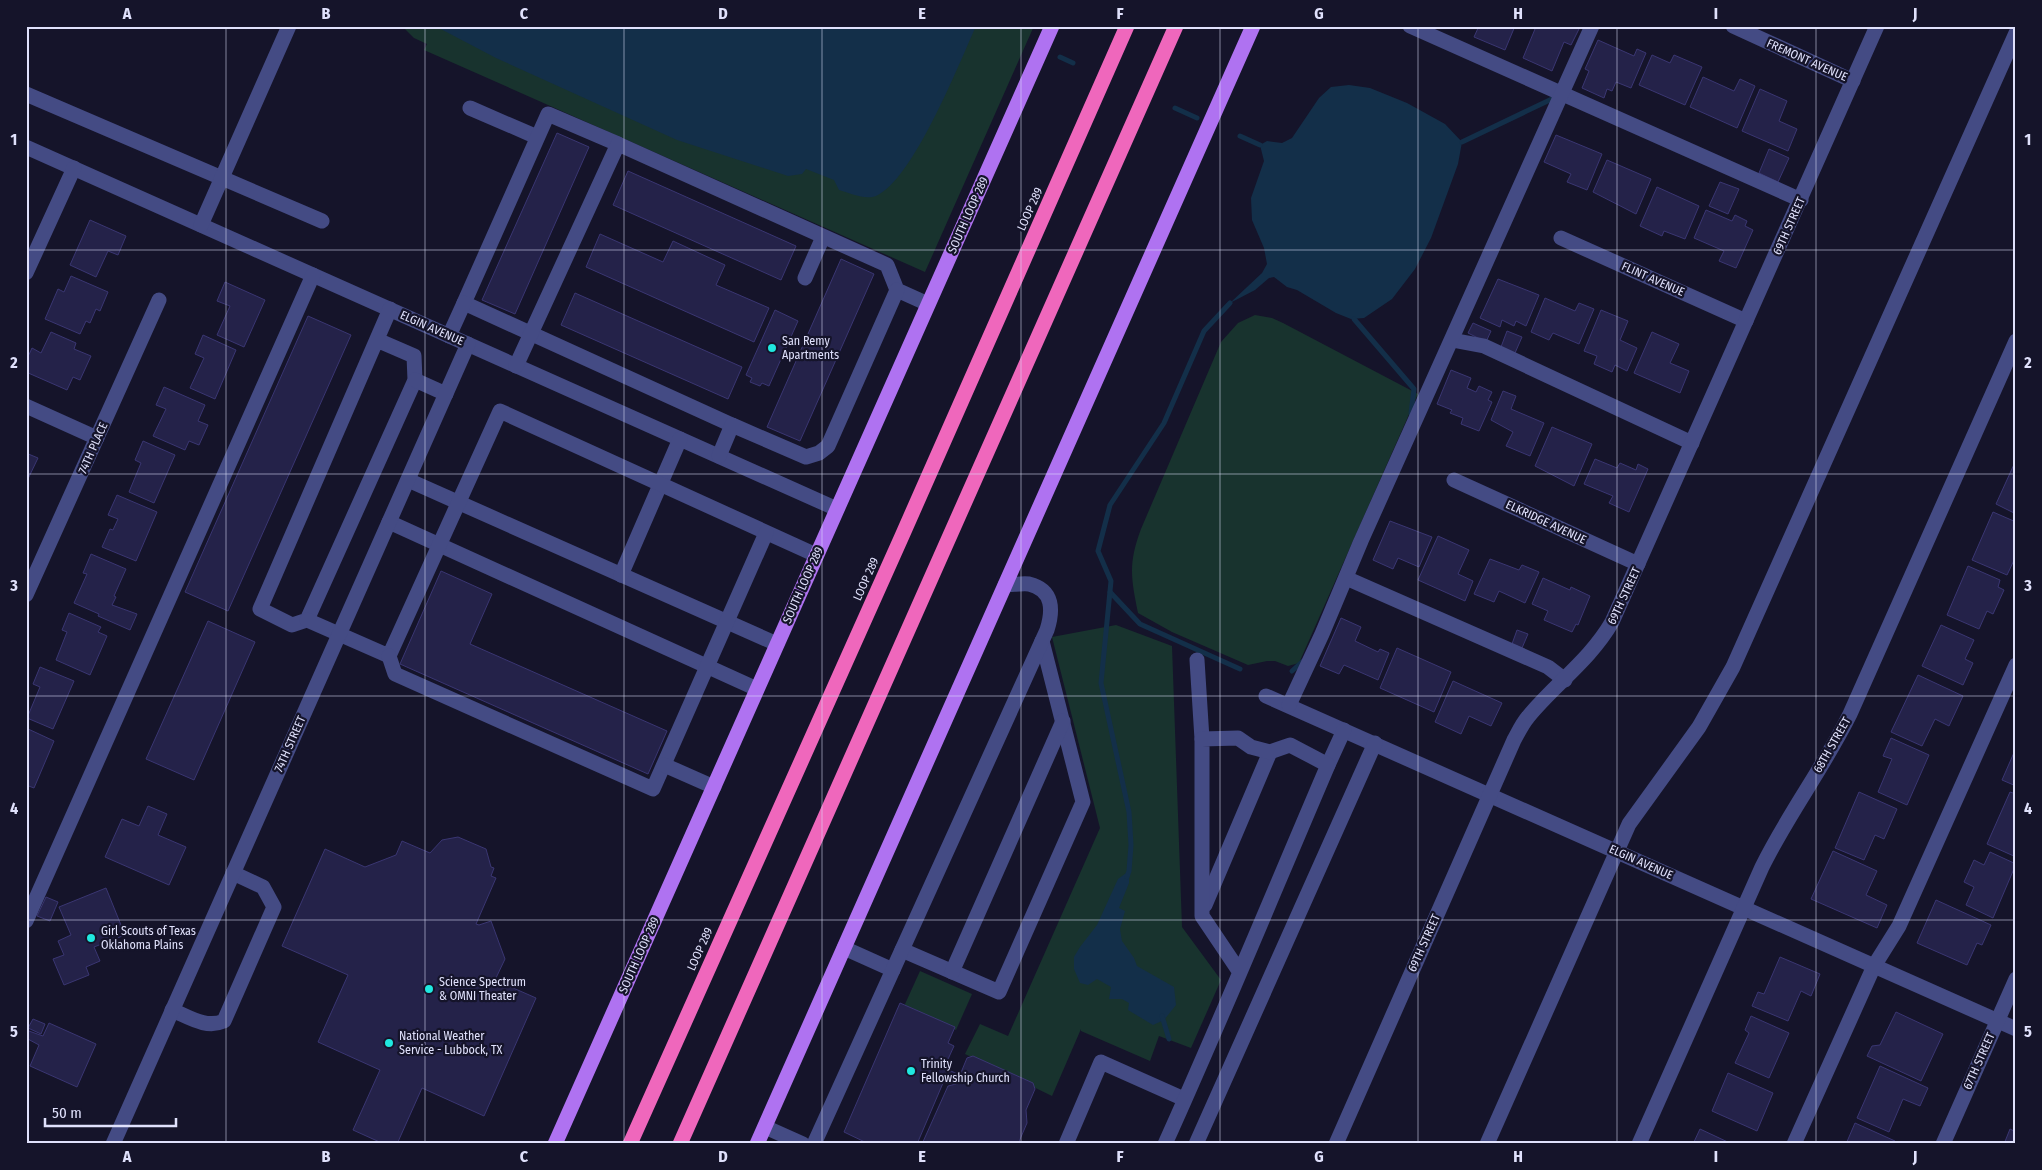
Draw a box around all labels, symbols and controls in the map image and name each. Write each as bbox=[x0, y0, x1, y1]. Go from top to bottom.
text: A bbox=[122, 4, 132, 23]
text: B bbox=[322, 4, 331, 23]
text: C bbox=[520, 4, 529, 23]
text: D bbox=[718, 4, 728, 23]
text: E bbox=[918, 4, 926, 23]
text: F bbox=[1116, 4, 1124, 23]
text: G bbox=[1314, 4, 1324, 23]
text: H bbox=[1513, 4, 1523, 23]
text: I bbox=[1714, 4, 1718, 23]
text: J bbox=[1912, 4, 1917, 23]
street label: FREMONT AVENUE bbox=[1764, 36, 1850, 84]
text: 1 bbox=[11, 130, 17, 149]
text: 1 bbox=[2025, 130, 2031, 149]
street label: SOUTH LOOP 289 bbox=[945, 175, 991, 255]
street label: LOOP 289 bbox=[1014, 185, 1046, 233]
street label: 69TH STREET bbox=[1770, 195, 1808, 257]
street label: FLINT AVENUE bbox=[1619, 259, 1687, 299]
street label: ELGIN AVENUE bbox=[398, 308, 466, 348]
place label: San Remy Apartments bbox=[782, 334, 839, 362]
marker: San Remy Apartments bbox=[766, 342, 778, 354]
text: 2 bbox=[9, 353, 18, 372]
text: 2 bbox=[2023, 353, 2032, 372]
street label: 74TH PLACE bbox=[75, 420, 111, 476]
street label: ELKRIDGE AVENUE bbox=[1504, 497, 1589, 547]
street label: SOUTH LOOP 289 bbox=[780, 545, 826, 625]
street label: LOOP 289 bbox=[850, 555, 882, 603]
street label: 69TH STREET bbox=[1605, 565, 1644, 627]
text: 3 bbox=[9, 576, 18, 595]
text: 3 bbox=[2023, 576, 2032, 595]
street label: 74TH STREET bbox=[271, 713, 309, 774]
street label: 68TH STREET bbox=[1810, 714, 1854, 775]
text: 4 bbox=[10, 799, 18, 818]
text: 4 bbox=[2024, 799, 2032, 818]
street label: ELGIN AVENUE bbox=[1607, 842, 1675, 882]
street label: 69TH STREET bbox=[1405, 912, 1443, 974]
street label: SOUTH LOOP 289 bbox=[616, 915, 662, 995]
place label: Girl Scouts of Texas Oklahoma Plains bbox=[101, 924, 196, 952]
street label: LOOP 289 bbox=[684, 925, 716, 973]
marker: Girl Scouts of Texas Oklahoma Plains bbox=[85, 932, 97, 944]
place label: Science Spectrum & OMNI Theater bbox=[439, 975, 526, 1003]
marker: Science Spectrum & OMNI Theater bbox=[423, 983, 435, 995]
text: 5 bbox=[10, 1022, 18, 1041]
text: 5 bbox=[2024, 1022, 2032, 1041]
place label: National Weather Service - Lubbock, TX bbox=[399, 1029, 502, 1057]
street label: 67TH STREET bbox=[1960, 1030, 1998, 1092]
marker: National Weather Service - Lubbock, TX bbox=[383, 1037, 395, 1049]
place label: Trinity Fellowship Church bbox=[921, 1057, 1010, 1085]
marker: Trinity Fellowship Church bbox=[905, 1065, 917, 1077]
scale bar bbox=[45, 1095, 176, 1127]
text: 50 m bbox=[52, 1104, 82, 1122]
text: A bbox=[122, 1147, 132, 1166]
text: B bbox=[322, 1147, 331, 1166]
text: C bbox=[520, 1147, 529, 1166]
text: D bbox=[718, 1147, 728, 1166]
text: E bbox=[918, 1147, 926, 1166]
text: F bbox=[1116, 1147, 1124, 1166]
text: G bbox=[1314, 1147, 1324, 1166]
text: H bbox=[1513, 1147, 1523, 1166]
text: I bbox=[1714, 1147, 1718, 1166]
text: J bbox=[1912, 1147, 1917, 1166]

